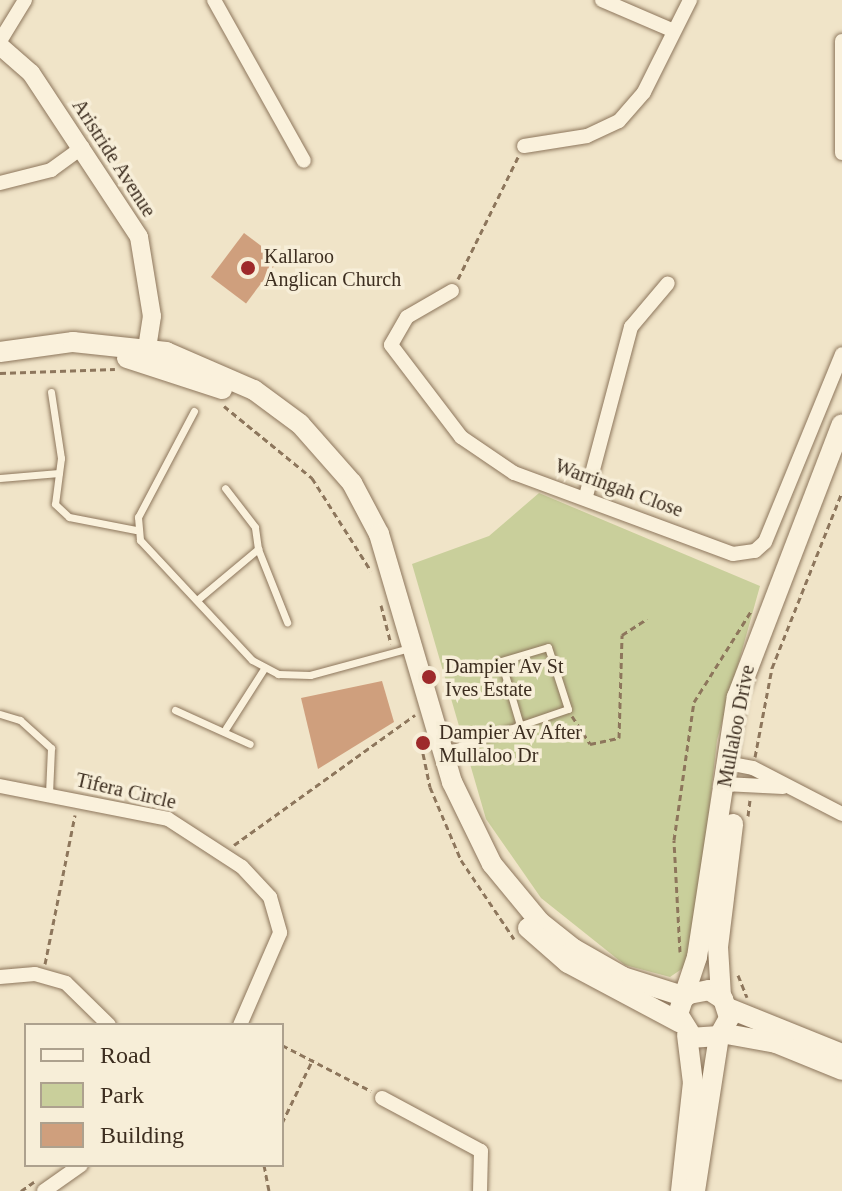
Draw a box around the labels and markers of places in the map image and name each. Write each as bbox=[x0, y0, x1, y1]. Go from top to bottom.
place label: Kallaroo Anglican Church bbox=[264, 244, 401, 291]
marker: Kallaroo Anglican Church bbox=[239, 259, 257, 277]
place label: Dampier Av St Ives Estate bbox=[445, 654, 565, 701]
marker: Dampier Av St Ives Estate bbox=[420, 668, 438, 686]
place label: Dampier Av After Mullaloo Dr bbox=[439, 720, 584, 767]
marker: Dampier Av After Mullaloo Dr bbox=[414, 734, 432, 752]

